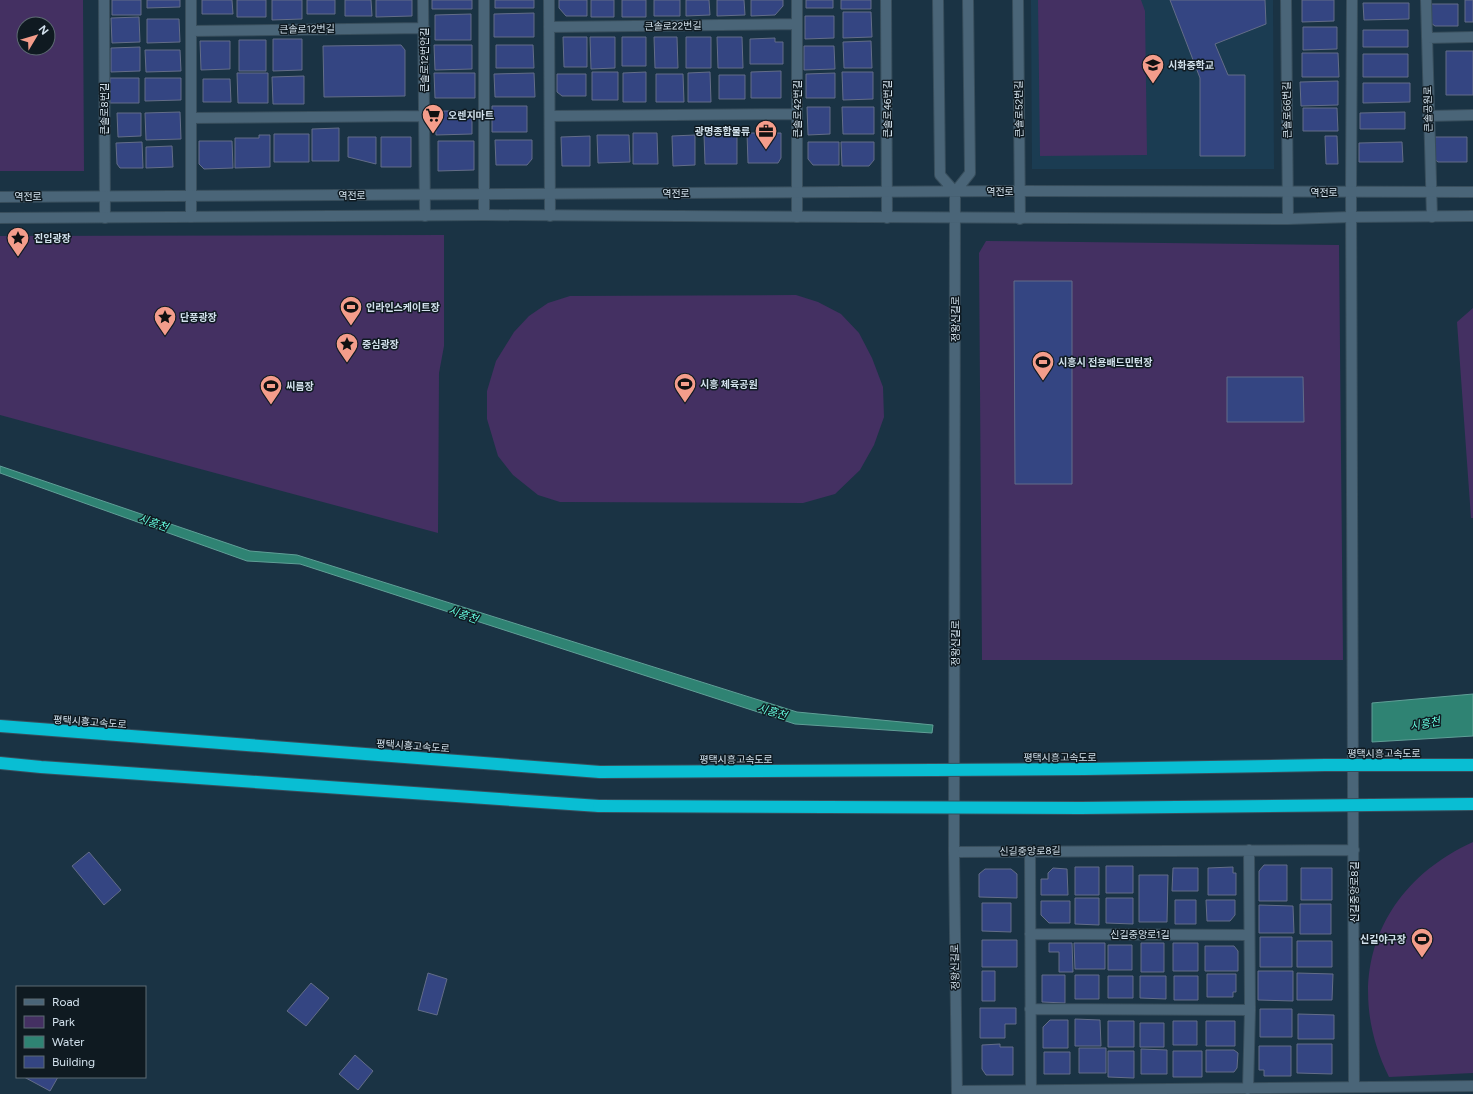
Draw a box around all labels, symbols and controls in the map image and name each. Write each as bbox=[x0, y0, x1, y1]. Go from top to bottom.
north arrow bbox=[16, 16, 56, 56]
street label: 큰솔로22번길 bbox=[644, 19, 702, 33]
street label: 큰솔로12번길 bbox=[279, 22, 335, 36]
text: N bbox=[36, 23, 51, 38]
street label: 큰솔로12번안길 bbox=[418, 28, 431, 92]
school or university icon: 시화중학교 bbox=[1140, 52, 1166, 85]
place label: 시화중학교 bbox=[1168, 59, 1214, 72]
street label: 큰솔로42번길 bbox=[791, 80, 804, 138]
street label: 큰솔로46번길 bbox=[881, 80, 894, 138]
street label: 큰솔로52번길 bbox=[1012, 80, 1026, 138]
street label: 큰솔로66번길 bbox=[1280, 81, 1294, 139]
street label: 큰솔로8번길 bbox=[98, 83, 111, 135]
street label: 큰솔공원로 bbox=[1421, 86, 1435, 132]
supermarket icon: 오렌지마트 bbox=[420, 102, 446, 135]
place label: 오렌지마트 bbox=[448, 109, 494, 122]
office icon: 광명종합물류 bbox=[753, 118, 779, 151]
place label: 광명종합물류 bbox=[695, 125, 750, 138]
street label: 역전로 bbox=[986, 185, 1014, 198]
street label: 역전로 bbox=[1310, 186, 1338, 199]
street label: 역전로 bbox=[662, 187, 690, 200]
street label: 역전로 bbox=[338, 189, 366, 202]
street label: 역전로 bbox=[14, 190, 42, 203]
place icon: 진입광장 bbox=[5, 225, 31, 258]
place label: 진입광장 bbox=[34, 232, 71, 245]
sports icon: 인라인스케이트장 bbox=[338, 294, 364, 327]
street label: 정왕신길로 bbox=[949, 296, 962, 342]
place label: 인라인스케이트장 bbox=[366, 301, 440, 314]
place icon: 단풍광장 bbox=[152, 304, 178, 337]
place label: 단풍광장 bbox=[180, 311, 217, 324]
place icon: 중심광장 bbox=[334, 331, 360, 364]
place label: 중심광장 bbox=[362, 338, 399, 351]
sports icon: 시흥시 전용배드민턴장 bbox=[1030, 349, 1056, 382]
place label: 시흥시 전용배드민턴장 bbox=[1058, 356, 1152, 369]
sports icon: 시흥 체육공원 bbox=[672, 371, 698, 404]
sports icon: 씨름장 bbox=[258, 373, 284, 406]
place label: 시흥 체육공원 bbox=[700, 378, 758, 391]
place label: 씨름장 bbox=[286, 380, 314, 393]
water label: 시흥천 bbox=[137, 512, 171, 535]
water label: 시흥천 bbox=[447, 604, 481, 627]
street label: 정왕신길로 bbox=[949, 620, 962, 666]
water label: 시흥천 bbox=[756, 701, 790, 723]
street label: 평택시흥고속도로 bbox=[53, 713, 127, 731]
water label: 시흥천 bbox=[1409, 714, 1443, 733]
street label: 평택시흥고속도로 bbox=[376, 737, 450, 755]
street label: 평택시흥고속도로 bbox=[1347, 747, 1421, 760]
street label: 평택시흥고속도로 bbox=[1023, 751, 1097, 764]
street label: 평택시흥고속도로 bbox=[699, 753, 773, 766]
street label: 신길중앙로8길 bbox=[999, 844, 1061, 858]
street label: 신길중앙로8길 bbox=[1348, 861, 1361, 923]
sports icon: 신길야구장 bbox=[1409, 926, 1435, 959]
street label: 신길중앙로1길 bbox=[1110, 928, 1170, 941]
place label: 신길야구장 bbox=[1360, 933, 1406, 946]
street label: 정왕신길로 bbox=[948, 944, 962, 990]
legend bbox=[16, 986, 146, 1078]
text: Road bbox=[52, 995, 80, 1009]
text: Park bbox=[52, 1015, 75, 1029]
text: Water bbox=[52, 1035, 84, 1049]
text: Building bbox=[52, 1055, 95, 1069]

